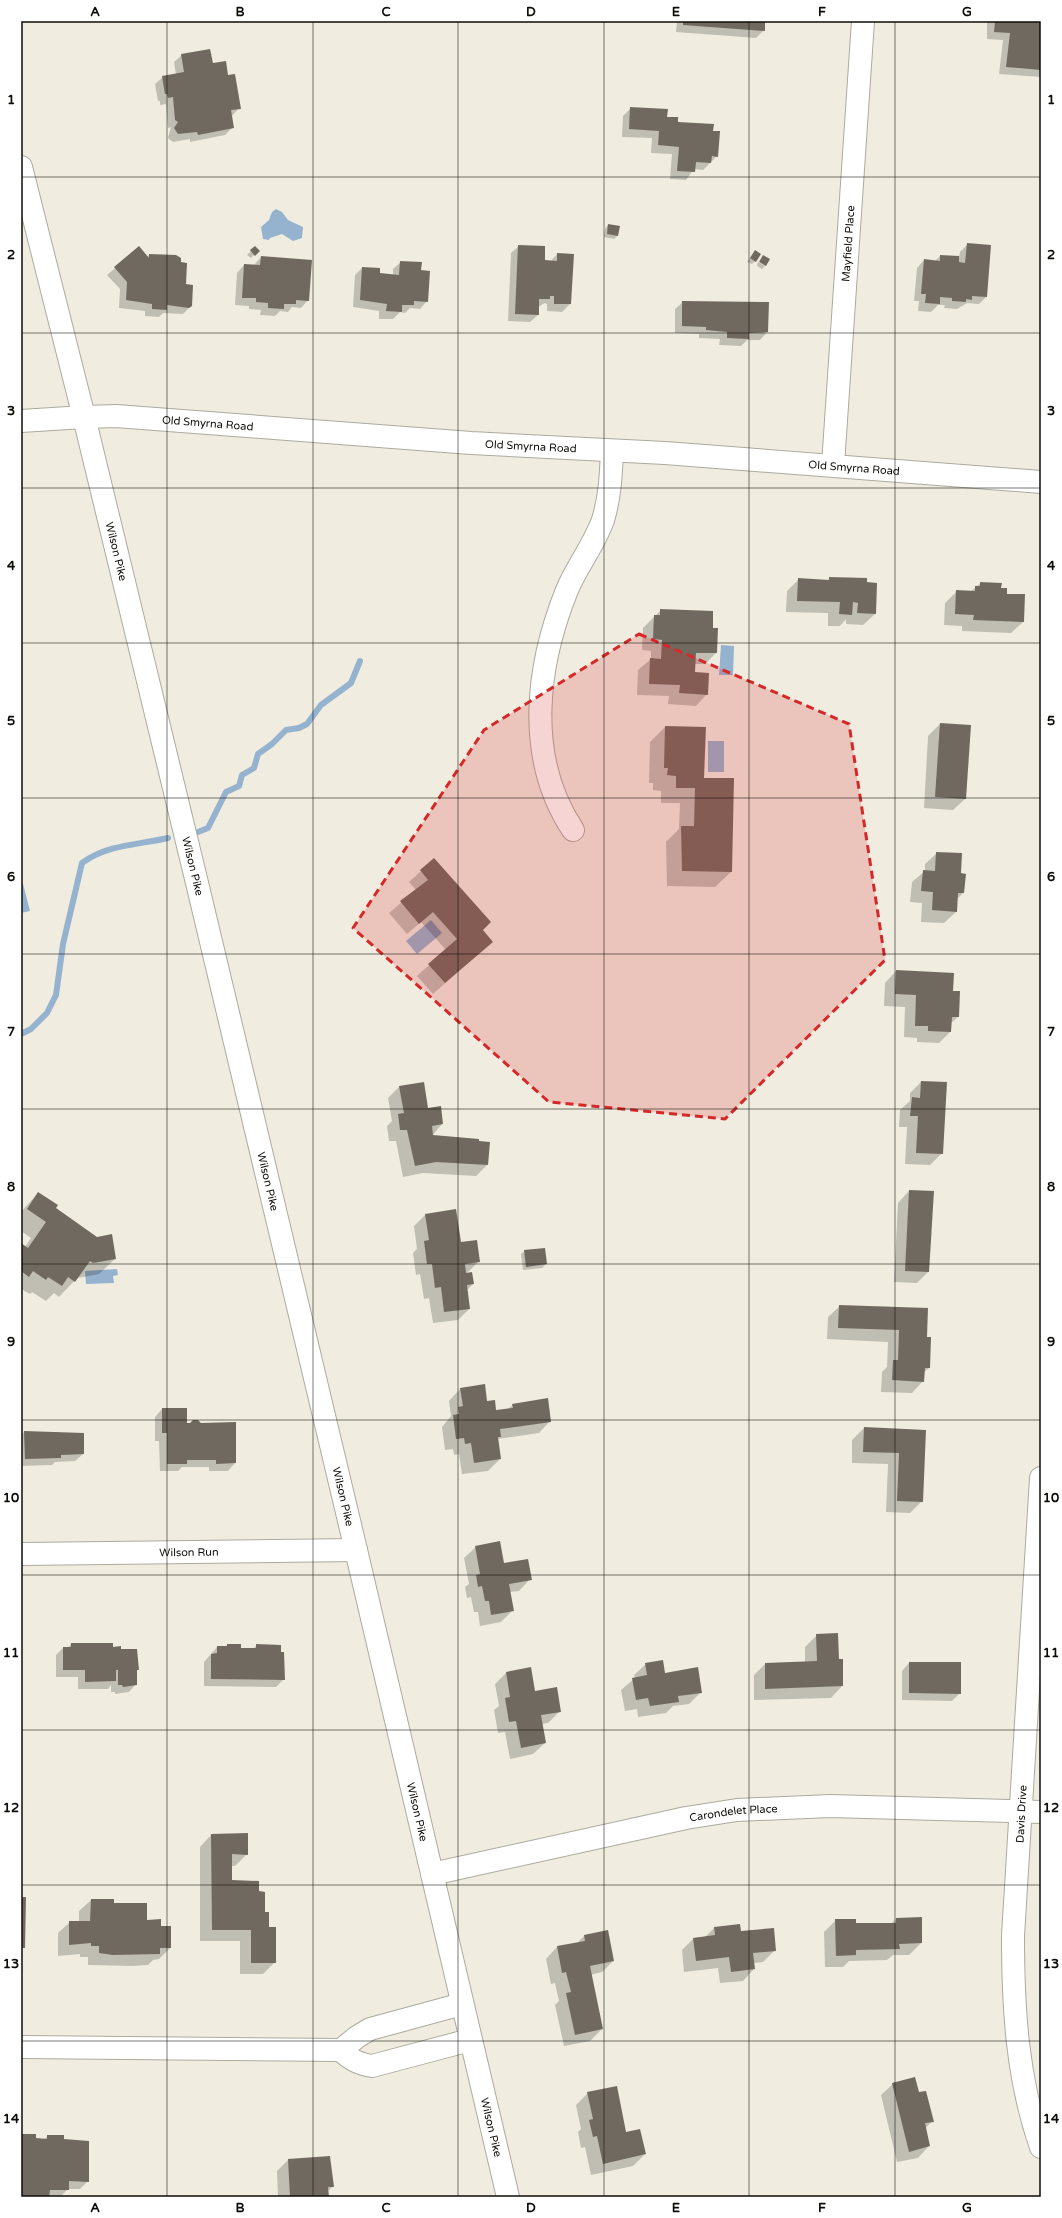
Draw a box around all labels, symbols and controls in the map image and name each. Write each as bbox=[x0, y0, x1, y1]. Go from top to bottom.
text: A bbox=[90, 4, 100, 20]
text: B bbox=[235, 4, 245, 20]
text: C bbox=[381, 4, 391, 20]
text: D bbox=[526, 4, 536, 20]
text: E bbox=[672, 4, 680, 20]
text: F bbox=[818, 4, 826, 20]
text: G bbox=[962, 4, 972, 20]
text: 1 bbox=[7, 92, 15, 108]
text: 1 bbox=[1047, 92, 1055, 108]
street label: Mayfield Place bbox=[839, 205, 858, 282]
text: 2 bbox=[7, 247, 15, 263]
text: 2 bbox=[1047, 247, 1055, 263]
text: 3 bbox=[7, 403, 15, 419]
text: 3 bbox=[1047, 403, 1055, 419]
street label: Old Smyrna Road bbox=[161, 414, 254, 433]
street label: Old Smyrna Road bbox=[485, 438, 577, 455]
street label: Old Smyrna Road bbox=[808, 458, 900, 478]
street label: Wilson Pike bbox=[103, 521, 130, 582]
text: 4 bbox=[7, 558, 16, 574]
text: 4 bbox=[1047, 558, 1056, 574]
text: 5 bbox=[7, 713, 15, 729]
text: 5 bbox=[1047, 713, 1055, 729]
street label: Wilson Pike bbox=[179, 835, 206, 897]
text: 6 bbox=[7, 869, 15, 885]
text: 6 bbox=[1047, 869, 1055, 885]
text: 7 bbox=[7, 1024, 15, 1040]
text: 7 bbox=[1047, 1024, 1055, 1040]
street label: Wilson Pike bbox=[254, 1151, 281, 1212]
text: 8 bbox=[7, 1179, 15, 1195]
text: 8 bbox=[1047, 1179, 1055, 1195]
text: 9 bbox=[7, 1334, 15, 1350]
text: 9 bbox=[1047, 1334, 1055, 1350]
street label: Wilson Pike bbox=[329, 1466, 356, 1527]
text: 10 bbox=[3, 1490, 19, 1506]
text: 10 bbox=[1043, 1490, 1059, 1506]
street label: Wilson Run bbox=[159, 1546, 219, 1559]
text: 11 bbox=[3, 1645, 19, 1661]
text: 11 bbox=[1043, 1645, 1059, 1661]
street label: Wilson Pike bbox=[404, 1781, 430, 1843]
street label: Davis Drive bbox=[1013, 1785, 1030, 1843]
text: 12 bbox=[3, 1800, 19, 1816]
text: 12 bbox=[1043, 1800, 1059, 1816]
street label: Carondelet Place bbox=[688, 1802, 778, 1824]
text: 13 bbox=[3, 1956, 19, 1972]
text: 13 bbox=[1043, 1956, 1059, 1972]
street label: Wilson Pike bbox=[478, 2097, 504, 2158]
text: 14 bbox=[3, 2111, 20, 2127]
text: 14 bbox=[1043, 2111, 1060, 2127]
text: A bbox=[90, 2200, 100, 2216]
text: B bbox=[235, 2200, 245, 2216]
text: C bbox=[381, 2200, 391, 2216]
text: D bbox=[526, 2200, 536, 2216]
text: E bbox=[672, 2200, 680, 2216]
text: F bbox=[818, 2200, 826, 2216]
text: G bbox=[962, 2200, 972, 2216]

